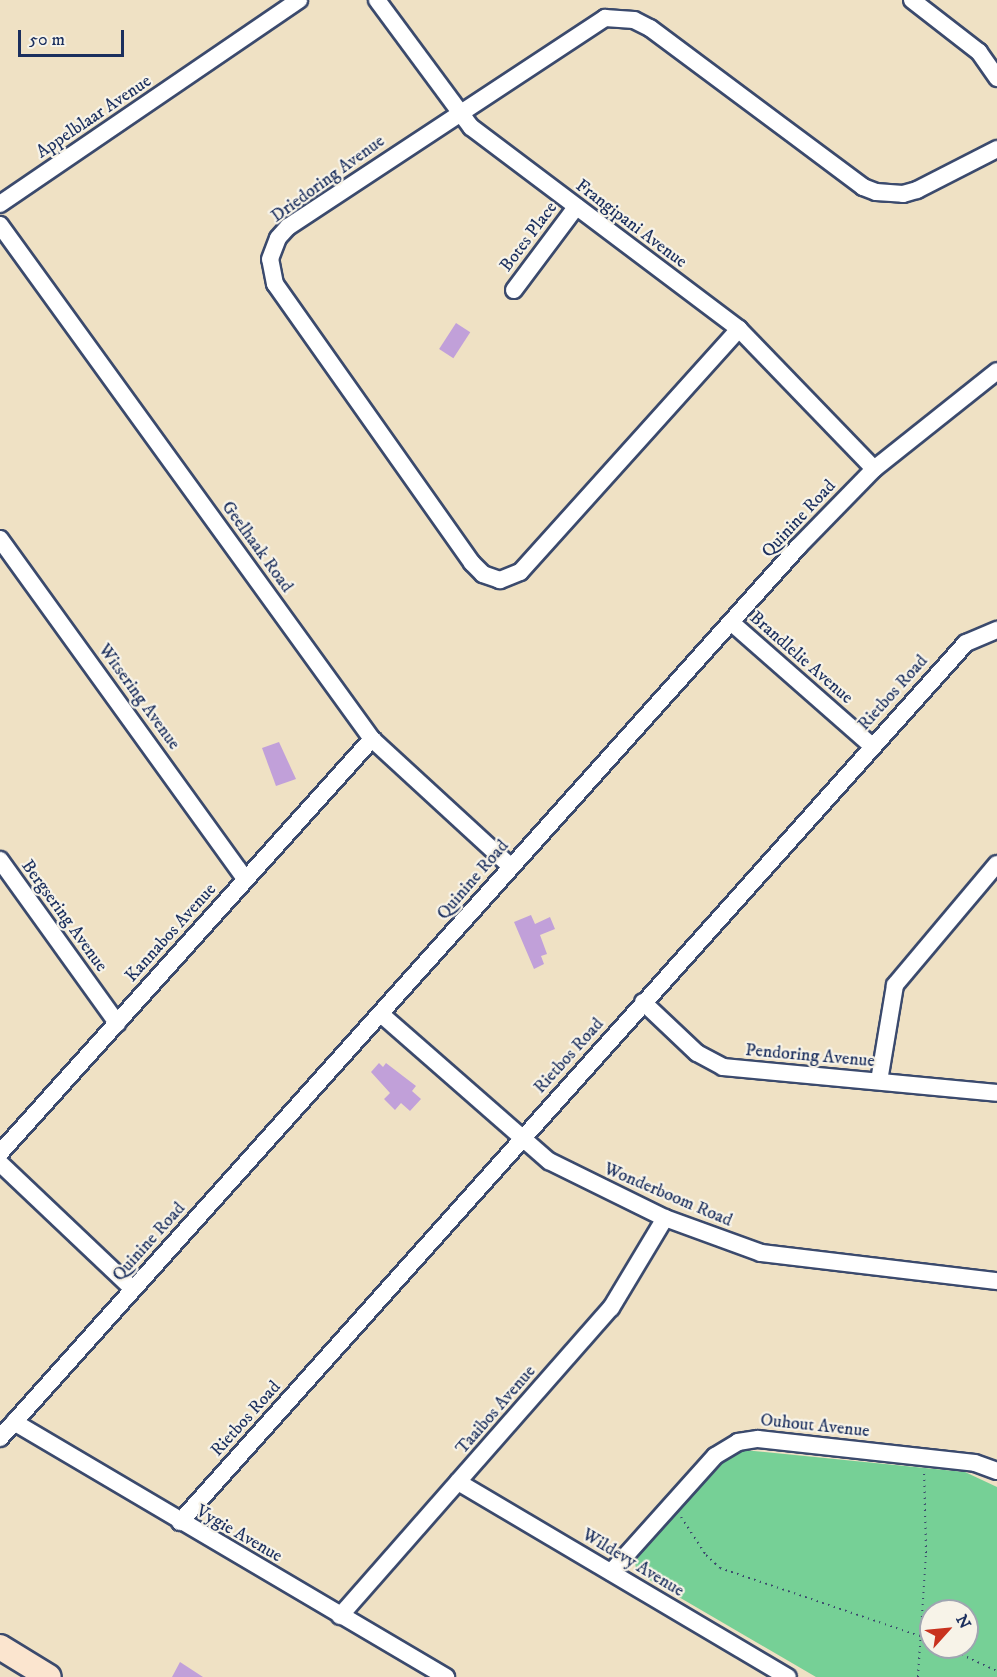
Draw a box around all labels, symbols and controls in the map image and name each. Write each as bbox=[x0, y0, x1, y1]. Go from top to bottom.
scale bar bbox=[21, 18, 128, 56]
text: 50 m bbox=[29, 29, 65, 51]
street label: Appelblaar Avenue bbox=[32, 71, 156, 163]
street label: Driedoring Avenue bbox=[267, 131, 389, 227]
street label: Frangipani Avenue bbox=[571, 175, 691, 273]
street label: Botes Place bbox=[496, 198, 562, 276]
street label: Quinine Road bbox=[757, 476, 841, 562]
street label: Geelhaak Road bbox=[217, 497, 297, 597]
street label: Brandlelie Avenue bbox=[745, 607, 857, 709]
street label: Witsering Avenue bbox=[93, 640, 185, 754]
street label: Rietbos Road bbox=[853, 651, 933, 735]
street label: Quinine Road bbox=[432, 836, 514, 924]
street label: Bergsering Avenue bbox=[16, 856, 112, 976]
street label: Kannabos Avenue bbox=[121, 879, 221, 987]
street label: Rietbos Road bbox=[529, 1014, 609, 1098]
street label: Pendoring Avenue bbox=[744, 1040, 876, 1072]
street label: Wonderboom Road bbox=[601, 1158, 735, 1232]
street label: Quinine Road bbox=[108, 1198, 190, 1286]
street label: Taaibos Avenue bbox=[451, 1361, 541, 1459]
street label: Rietbos Road bbox=[206, 1377, 286, 1461]
street label: Ouhout Avenue bbox=[759, 1410, 871, 1442]
street label: Vygie Avenue bbox=[192, 1501, 286, 1567]
street label: Wildevy Avenue bbox=[578, 1524, 688, 1602]
north arrow bbox=[919, 1599, 979, 1659]
text: N bbox=[951, 1611, 975, 1632]

